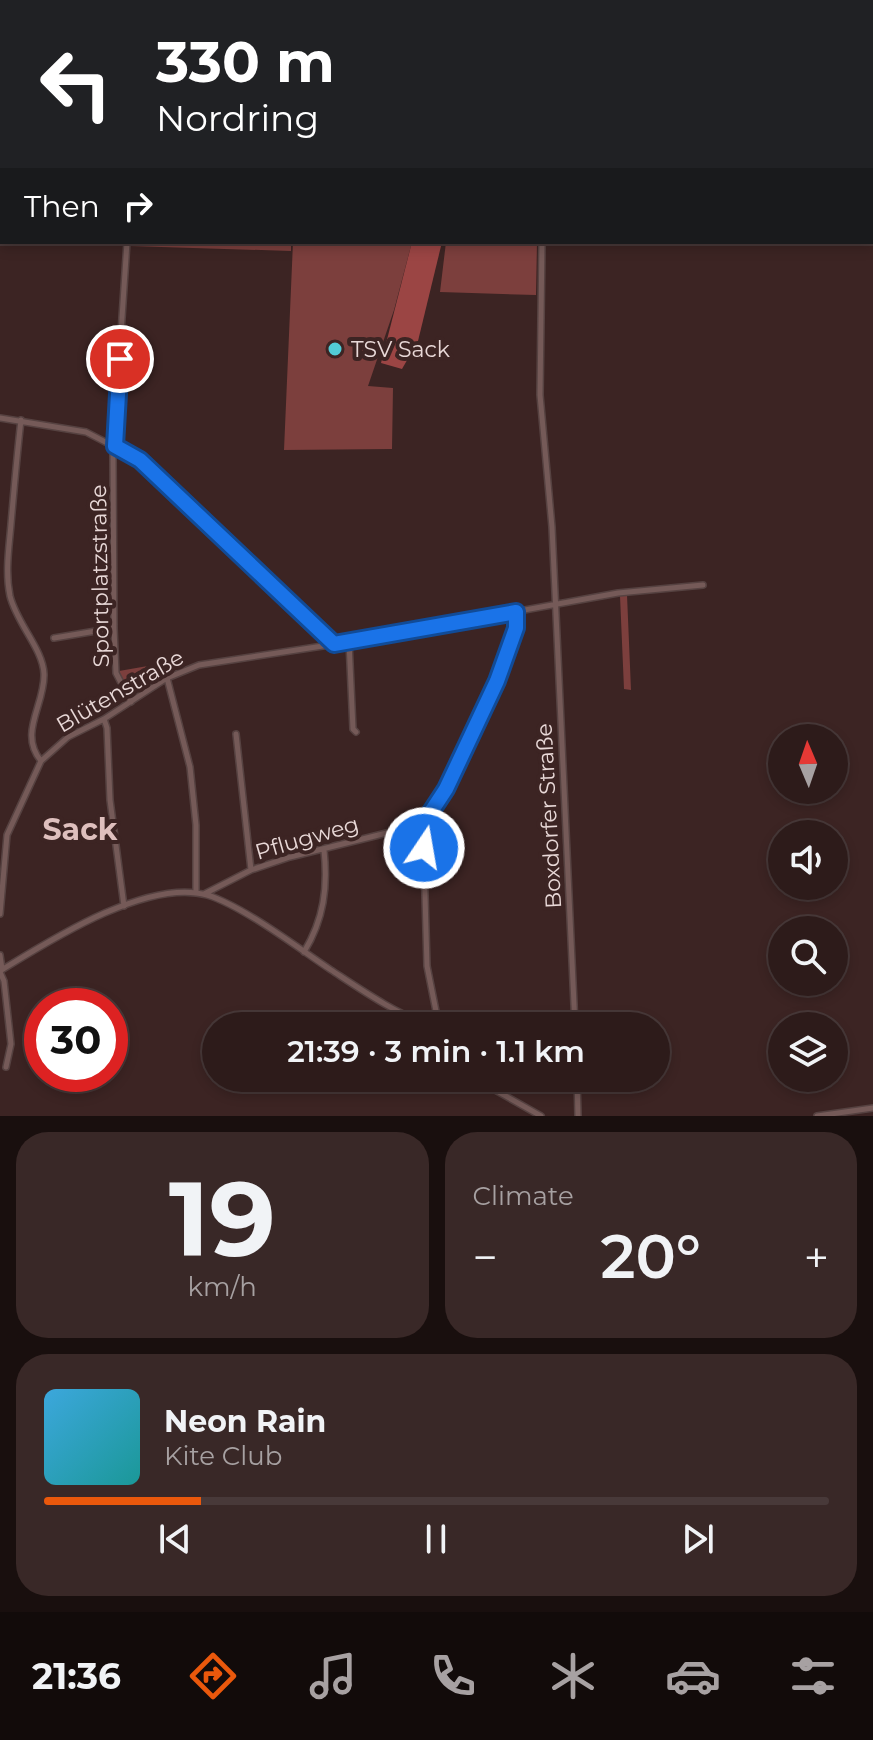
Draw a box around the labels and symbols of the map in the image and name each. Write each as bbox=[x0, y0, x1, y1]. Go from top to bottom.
pin bbox=[86, 325, 154, 393]
place label: TSV Sack bbox=[351, 336, 451, 363]
marker: TSV Sack bbox=[326, 340, 344, 358]
street label: Sportplatzstraße bbox=[85, 484, 115, 668]
street label: Blütenstraße bbox=[52, 644, 188, 738]
street label: Boxdorfer Straße bbox=[531, 723, 567, 909]
north arrow bbox=[768, 724, 848, 804]
position arrow bbox=[382, 806, 466, 890]
street label: Pflugweg bbox=[252, 810, 362, 866]
district label: Sack bbox=[42, 811, 118, 848]
speed limit sign: 30 bbox=[24, 988, 128, 1092]

